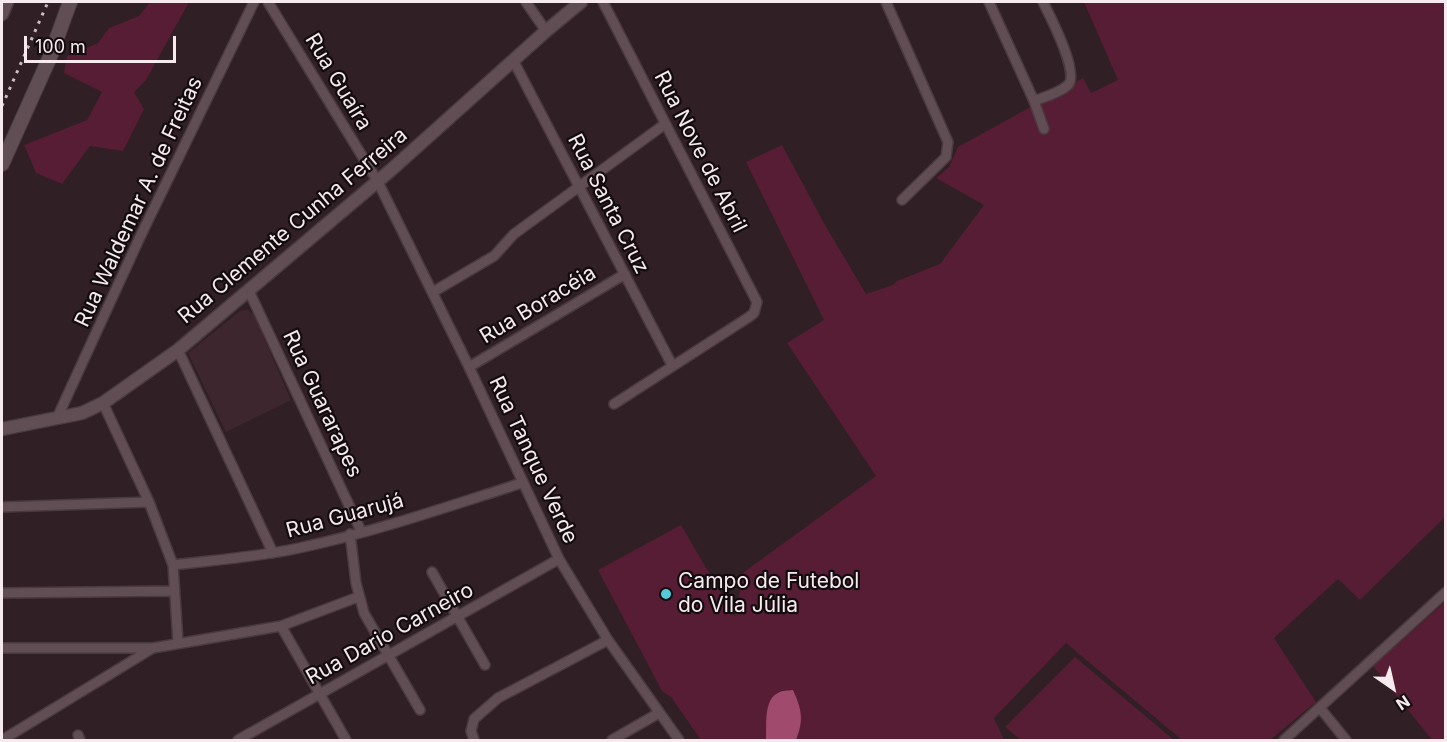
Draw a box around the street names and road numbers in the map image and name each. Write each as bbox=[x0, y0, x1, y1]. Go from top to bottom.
street label: Rua Guaíra bbox=[299, 29, 377, 135]
street label: Rua Nove de Abril bbox=[648, 67, 752, 237]
street label: Rua Waldemar A. de Freitas bbox=[70, 73, 208, 331]
street label: Rua Clemente Cunha Ferreira bbox=[173, 123, 413, 329]
street label: Rua Santa Cruz bbox=[562, 130, 654, 278]
street label: Rua Boracéia bbox=[475, 261, 601, 349]
street label: Rua Guararapes bbox=[277, 327, 367, 481]
street label: Rua Tanque Verde bbox=[483, 372, 583, 548]
street label: Rua Guarujá bbox=[283, 488, 407, 544]
street label: Rua Dario Carneiro bbox=[302, 577, 478, 691]

